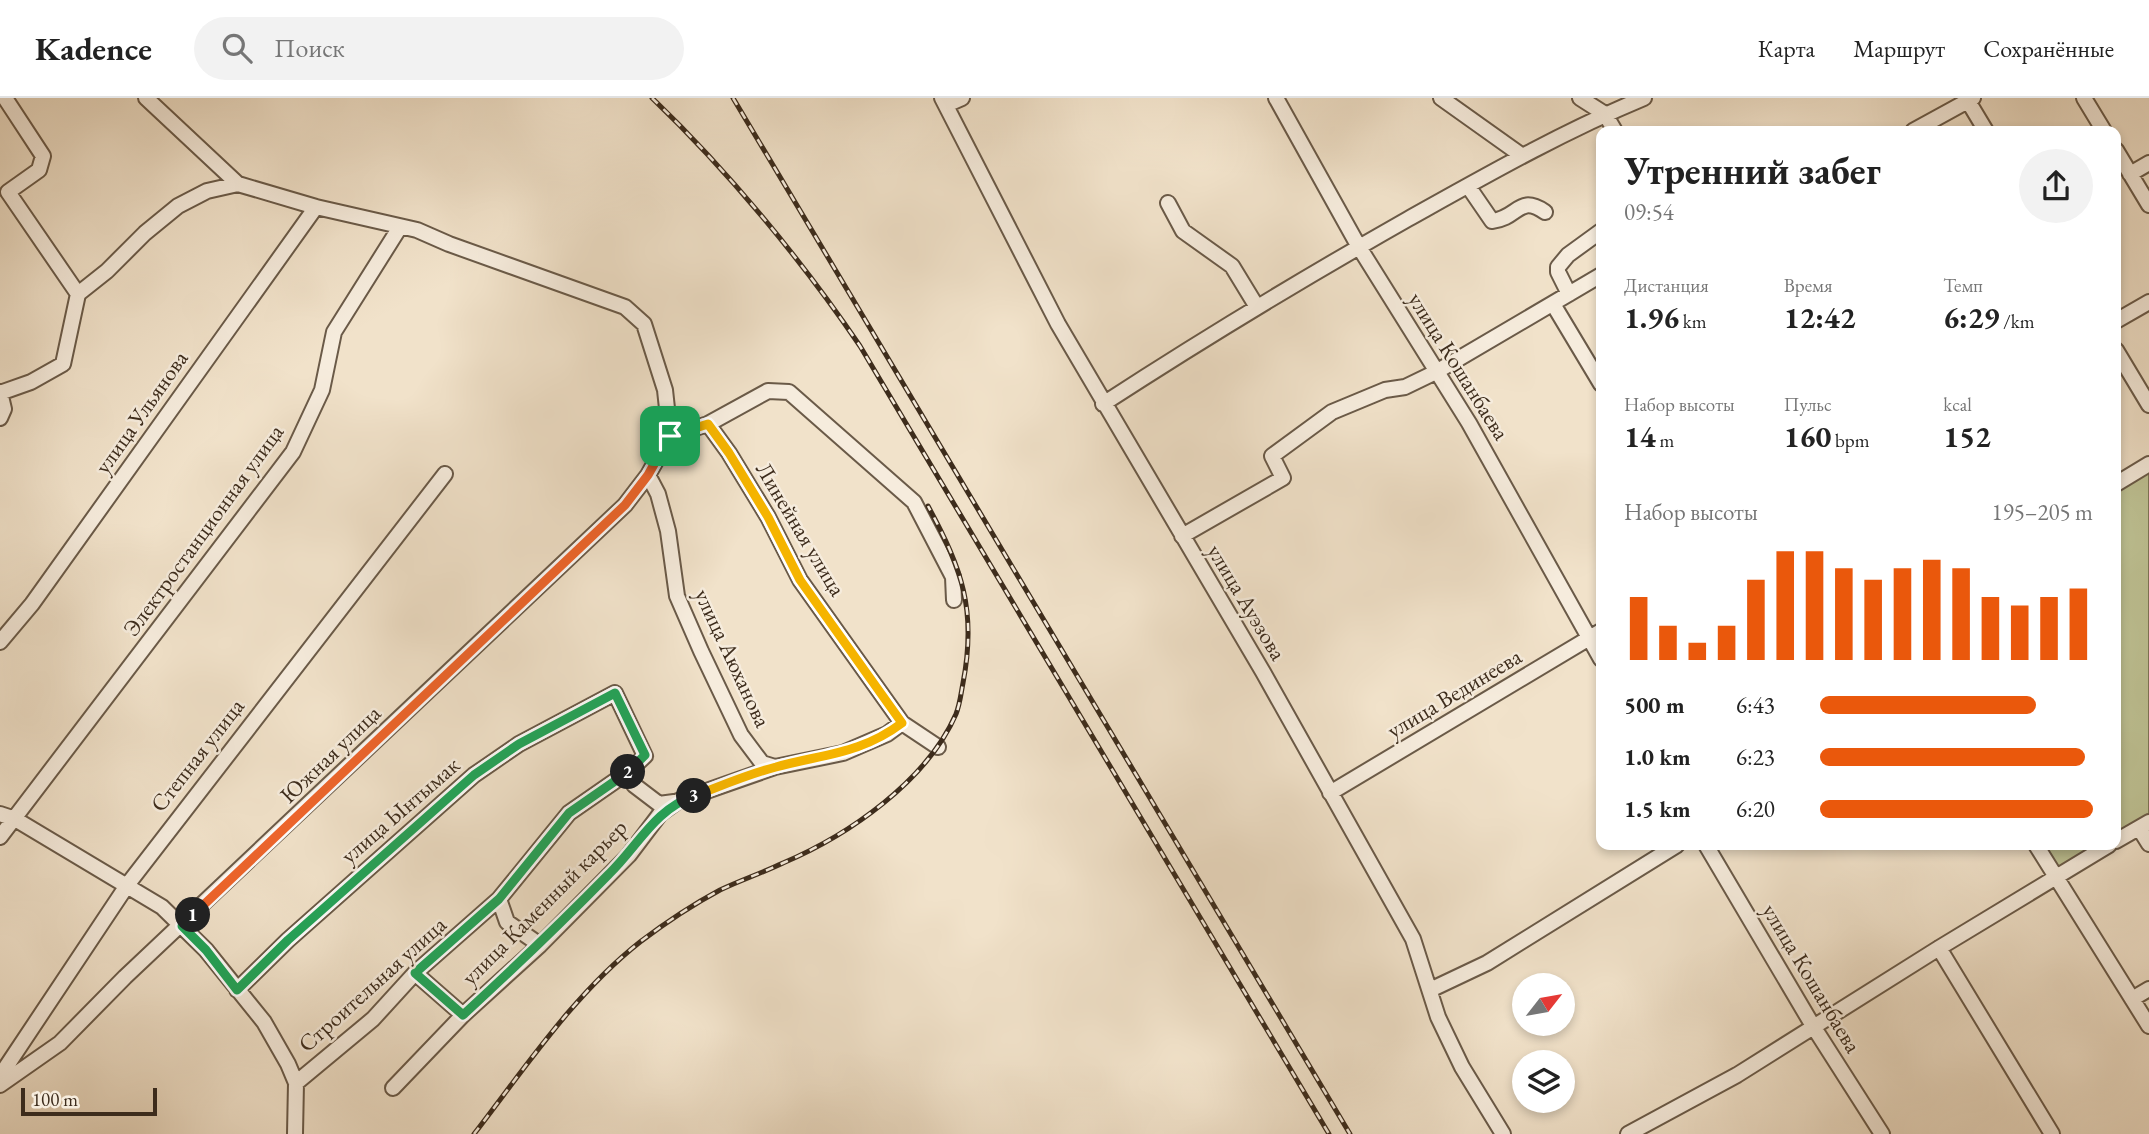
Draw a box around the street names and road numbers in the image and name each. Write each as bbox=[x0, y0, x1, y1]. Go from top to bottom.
street label: улица Кошанбаева bbox=[1401, 286, 1517, 446]
street label: улица Ульянова bbox=[88, 344, 195, 479]
street label: Электростанционная улица bbox=[116, 417, 291, 642]
street label: Линейная улица bbox=[749, 456, 853, 602]
street label: улица Ауэзова bbox=[1201, 538, 1294, 666]
street label: улица Аюханова bbox=[688, 584, 779, 733]
street label: улица Вединеева bbox=[1381, 641, 1528, 745]
street label: Степная улица bbox=[143, 692, 251, 818]
street label: Южная улица bbox=[273, 698, 388, 810]
street label: улица Ынтымак bbox=[334, 750, 466, 870]
street label: улица Каменный карьер bbox=[455, 813, 633, 991]
street label: улица Кошанбаева bbox=[1756, 898, 1869, 1059]
street label: Строительная улица bbox=[292, 909, 453, 1059]

